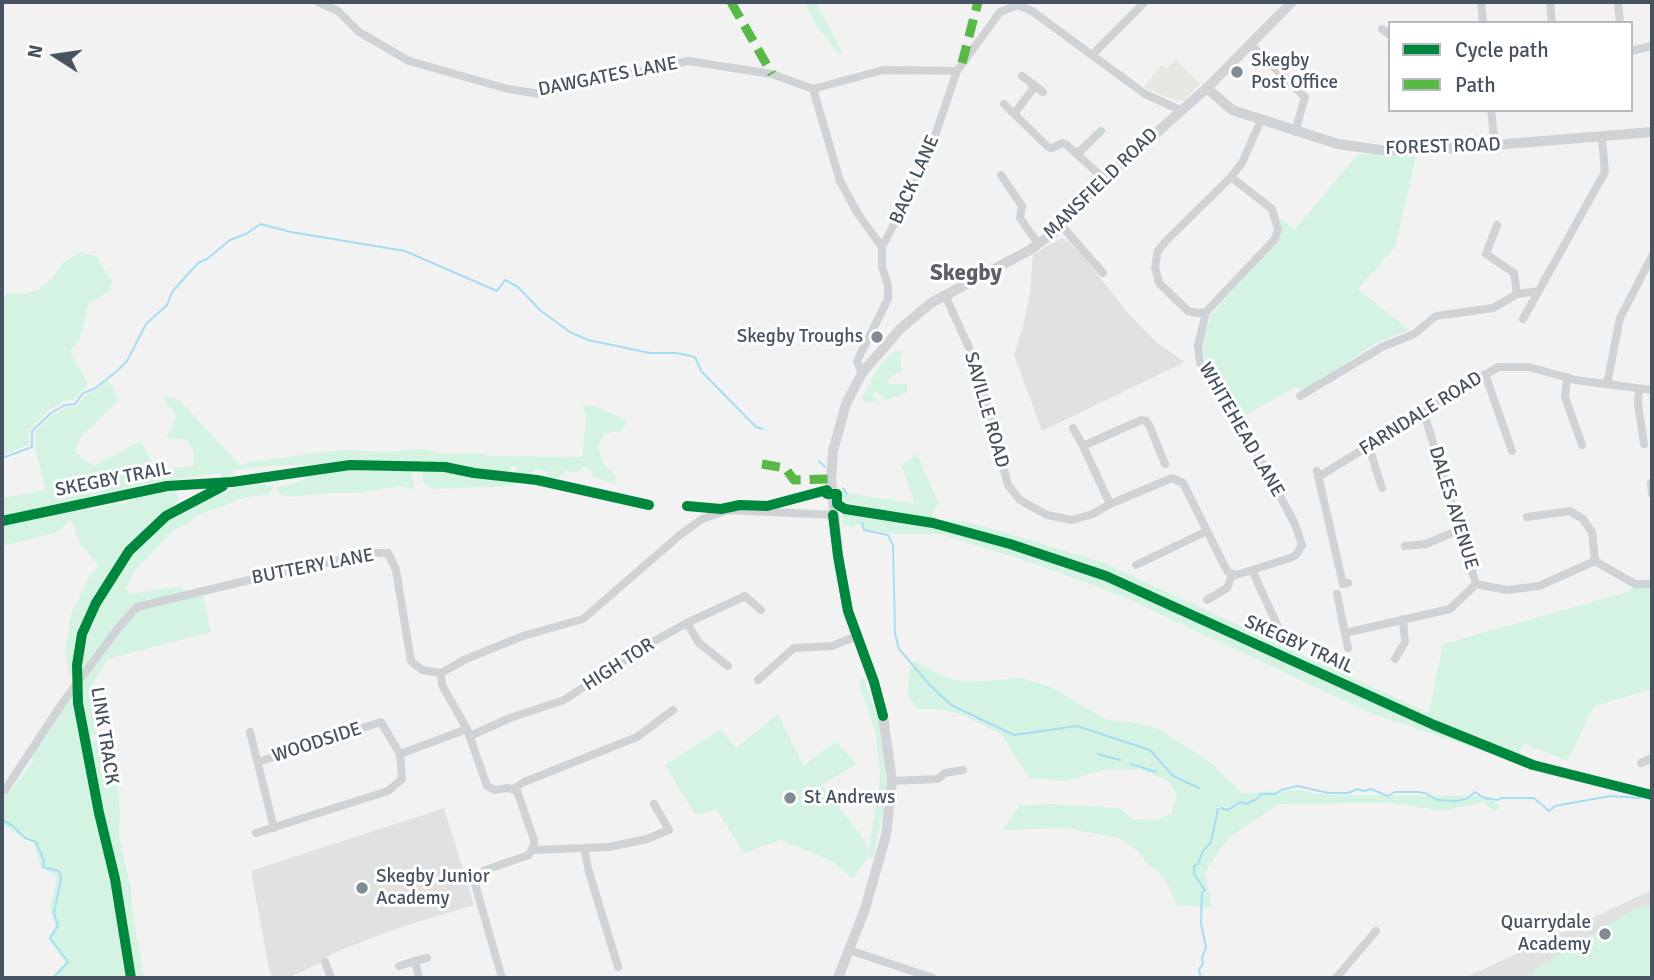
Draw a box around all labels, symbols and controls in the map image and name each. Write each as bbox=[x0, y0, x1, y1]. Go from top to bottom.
north arrow bbox=[21, 21, 91, 91]
legend bbox=[1388, 21, 1633, 112]
text: Cycle path bbox=[1455, 37, 1549, 63]
text: N bbox=[22, 43, 49, 61]
place label: Skegby Post Office bbox=[1251, 50, 1338, 94]
street label: DAWGATES LANE bbox=[536, 52, 680, 102]
marker: Skegby Post Office bbox=[1229, 64, 1245, 80]
text: Path bbox=[1455, 72, 1496, 98]
street label: MANSFIELD ROAD bbox=[1039, 124, 1163, 244]
street label: BACK LANE bbox=[885, 132, 945, 228]
street label: FOREST ROAD bbox=[1385, 134, 1501, 160]
district label: Skegby bbox=[930, 260, 1002, 288]
place label: Skegby Troughs bbox=[737, 326, 863, 348]
marker: Skegby Troughs bbox=[869, 329, 885, 345]
street label: SAVILLE ROAD bbox=[959, 349, 1013, 471]
street label: WHITEHEAD LANE bbox=[1193, 359, 1289, 501]
street label: FARNDALE ROAD bbox=[1355, 367, 1487, 461]
street label: DALES AVENUE bbox=[1423, 444, 1483, 572]
street label: SKEGBY TRAIL bbox=[53, 458, 173, 502]
street label: BUTTERY LANE bbox=[250, 544, 376, 590]
street label: SKEGBY TRAIL bbox=[1241, 611, 1357, 679]
street label: HIGH TOR bbox=[579, 634, 659, 696]
street label: LINK TRACK bbox=[85, 686, 123, 786]
street label: WOODSIDE bbox=[269, 718, 365, 768]
place label: St Andrews bbox=[804, 787, 895, 809]
marker: St Andrews bbox=[782, 790, 798, 806]
place label: Skegby Junior Academy bbox=[376, 866, 490, 910]
marker: Skegby Junior Academy bbox=[354, 880, 370, 896]
place label: Quarrydale Academy bbox=[1501, 912, 1591, 956]
marker: Quarrydale Academy bbox=[1597, 926, 1613, 942]

